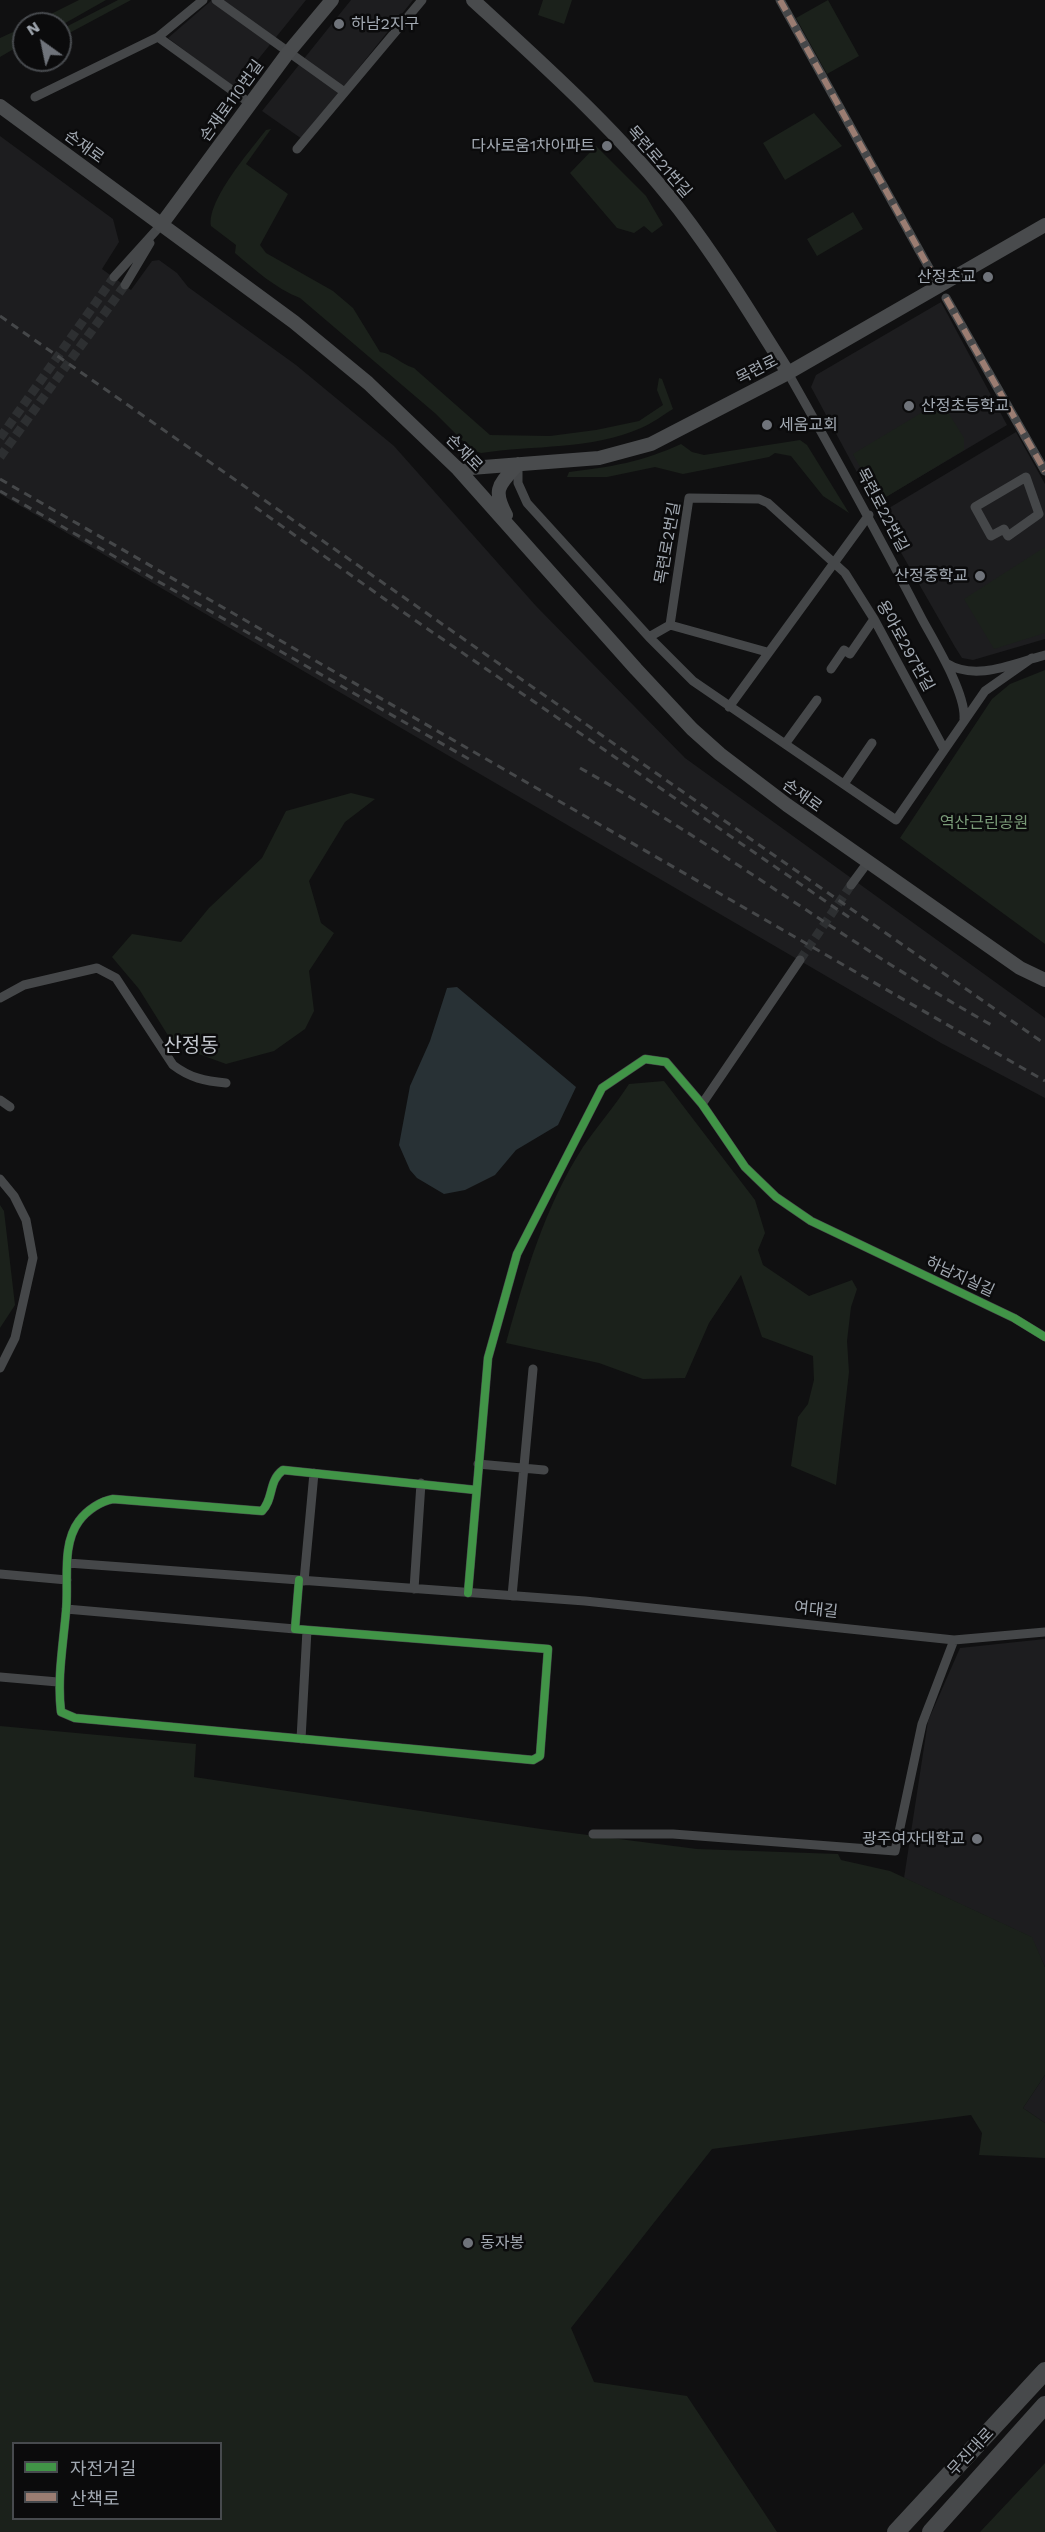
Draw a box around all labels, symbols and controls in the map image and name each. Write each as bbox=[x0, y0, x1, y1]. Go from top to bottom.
north arrow bbox=[12, 12, 72, 72]
place label: 하남2지구 bbox=[351, 14, 419, 34]
text: N bbox=[23, 17, 43, 39]
marker: 하남2지구 bbox=[332, 17, 346, 31]
street label: 손재로110번길 bbox=[196, 57, 268, 145]
street label: 목련로21번길 bbox=[623, 122, 695, 202]
street label: 손재로 bbox=[60, 126, 108, 168]
place label: 다사로움1차아파트 bbox=[471, 136, 595, 156]
marker: 다사로움1차아파트 bbox=[600, 139, 614, 153]
place label: 산정초교 bbox=[917, 267, 976, 287]
marker: 산정초교 bbox=[981, 270, 995, 284]
street label: 목련로 bbox=[733, 351, 781, 389]
place label: 산정초등학교 bbox=[921, 396, 1009, 416]
marker: 산정초등학교 bbox=[902, 399, 916, 413]
place label: 세움교회 bbox=[779, 415, 838, 435]
marker: 세움교회 bbox=[760, 418, 774, 432]
street label: 손재로 bbox=[442, 430, 486, 476]
street label: 목련로22번길 bbox=[852, 465, 912, 555]
street label: 목련로2번길 bbox=[651, 500, 685, 586]
place label: 산정중학교 bbox=[894, 566, 968, 586]
marker: 산정중학교 bbox=[973, 569, 987, 583]
street label: 용아로297번길 bbox=[872, 597, 938, 695]
street label: 손재로 bbox=[778, 775, 826, 817]
park label: 역산근린공원 bbox=[940, 813, 1028, 833]
district label: 산정동 bbox=[163, 1034, 219, 1058]
street label: 하남지실길 bbox=[923, 1253, 997, 1301]
street label: 여대길 bbox=[793, 1598, 839, 1622]
place label: 광주여자대학교 bbox=[862, 1829, 965, 1849]
marker: 광주여자대학교 bbox=[970, 1832, 984, 1846]
place label: 동자봉 bbox=[480, 2233, 524, 2253]
marker: 동자봉 bbox=[461, 2236, 475, 2250]
street label: 무진대로 bbox=[944, 2424, 998, 2480]
legend bbox=[12, 2442, 222, 2520]
text: 자전거길 bbox=[70, 2458, 136, 2479]
text: 산책로 bbox=[70, 2488, 120, 2509]

